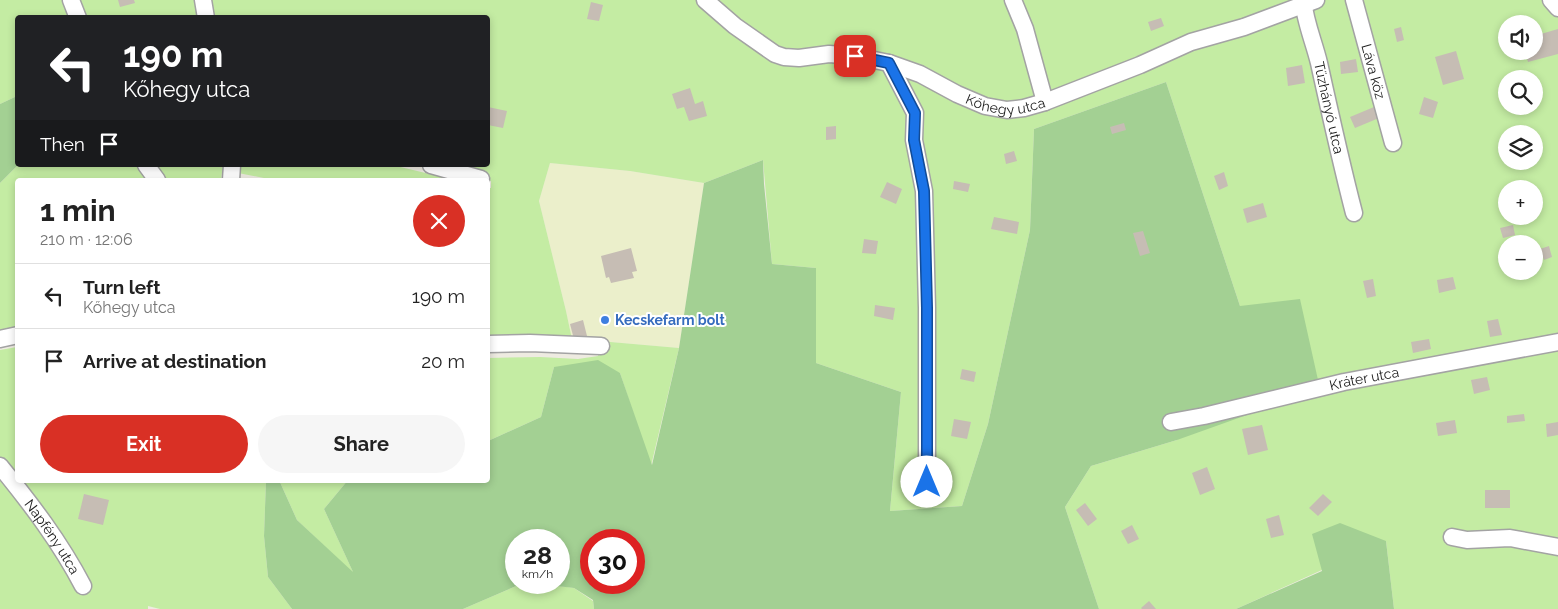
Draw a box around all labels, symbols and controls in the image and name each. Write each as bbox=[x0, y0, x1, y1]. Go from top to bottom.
map controls bbox=[1498, 15, 1543, 280]
button: sound bbox=[1498, 15, 1543, 60]
text: 190 m bbox=[123, 34, 223, 75]
icon: left bbox=[40, 35, 105, 100]
pin bbox=[834, 35, 876, 77]
icon: arrive bbox=[841, 42, 869, 70]
street label: Láva köz bbox=[1358, 42, 1389, 101]
street label: Tűzhányó utca bbox=[1311, 60, 1347, 155]
button: search bbox=[1498, 70, 1543, 115]
text: Kőhegy utca bbox=[123, 76, 250, 102]
street label: Kőhegy utca bbox=[963, 91, 1047, 118]
button: layers bbox=[1498, 125, 1543, 170]
icon: arrive bbox=[95, 130, 123, 158]
text: Then bbox=[40, 133, 85, 155]
button: + bbox=[1498, 180, 1543, 225]
text: 1 min bbox=[40, 193, 116, 228]
button: close bbox=[413, 195, 465, 247]
text: 210 m · 12:06 bbox=[40, 230, 133, 249]
button: − bbox=[1498, 235, 1543, 280]
text: Turn left bbox=[83, 276, 160, 298]
icon: left bbox=[40, 282, 68, 310]
text: 190 m bbox=[412, 285, 465, 307]
text: Kőhegy utca bbox=[83, 298, 175, 317]
place label: Kecskefarm bolt bbox=[615, 312, 726, 328]
marker: Kecskefarm bolt bbox=[599, 314, 611, 326]
icon: arrive bbox=[40, 347, 68, 375]
text: Arrive at destination bbox=[83, 350, 267, 372]
text: 20 m bbox=[421, 350, 465, 372]
street label: Kráter utca bbox=[1328, 364, 1400, 393]
button: Exit bbox=[40, 415, 248, 473]
button: Share bbox=[258, 415, 465, 473]
position arrow bbox=[900, 455, 952, 507]
street label: Napfény utca bbox=[21, 496, 83, 577]
speed limit sign: 30 bbox=[580, 529, 645, 594]
text: 28 bbox=[523, 540, 552, 570]
text: km/h bbox=[522, 567, 553, 581]

